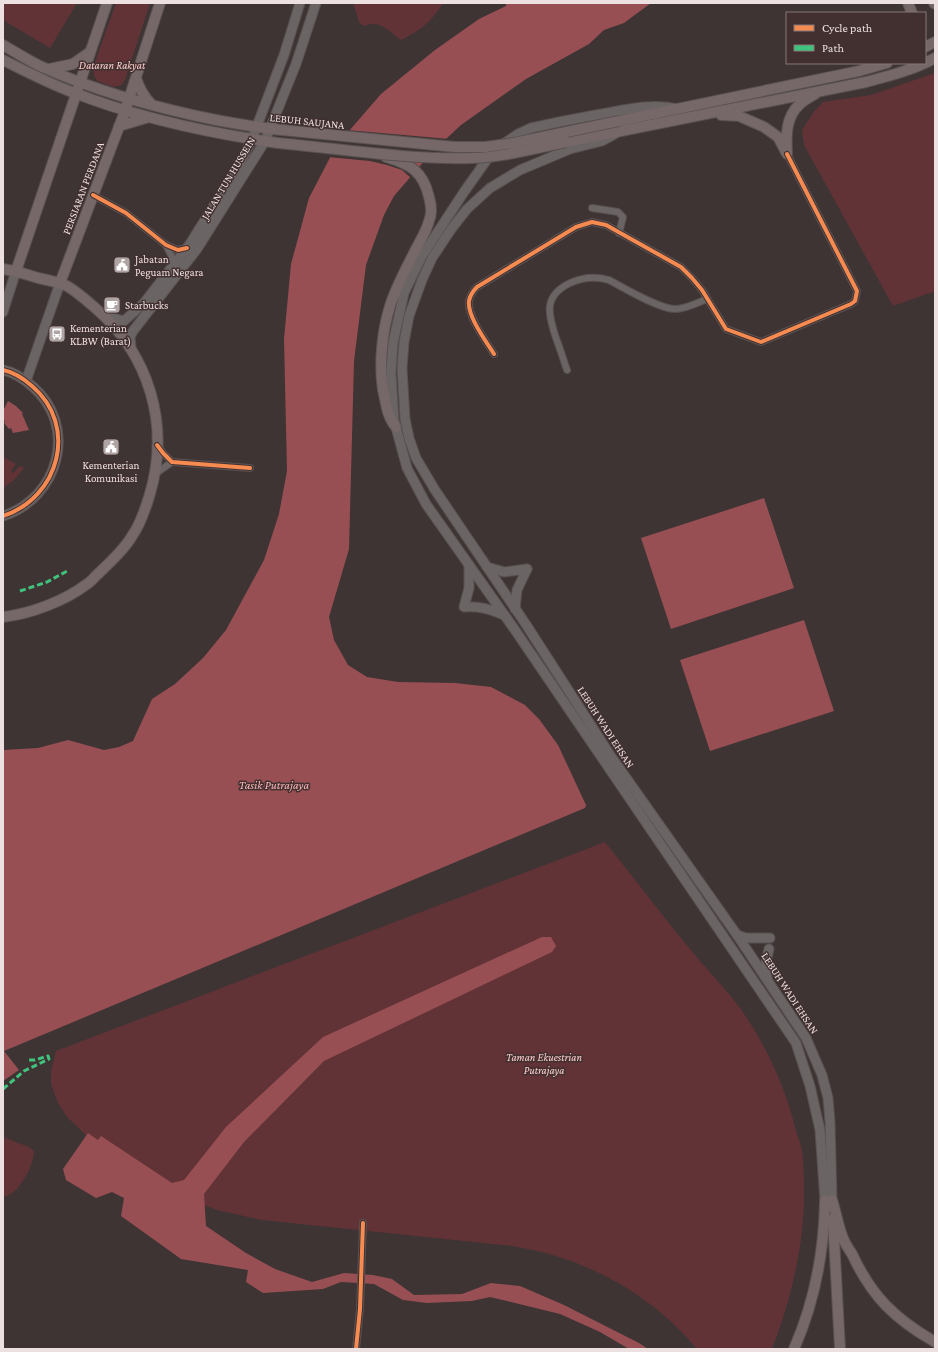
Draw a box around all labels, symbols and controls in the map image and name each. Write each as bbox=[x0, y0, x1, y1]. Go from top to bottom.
legend bbox=[786, 12, 926, 64]
text: Cycle path bbox=[822, 21, 873, 35]
text: Path bbox=[822, 41, 844, 55]
park label: Dataran Rakyat bbox=[79, 59, 146, 72]
street label: LEBUH SAUJANA bbox=[269, 111, 346, 132]
street label: JALAN TUN HUSSEIN bbox=[198, 135, 258, 223]
street label: PERSIARAN PERDANA bbox=[60, 139, 106, 236]
place label: Jabatan Peguam Negara bbox=[134, 253, 203, 279]
public building icon: Jabatan Peguam Negara bbox=[112, 255, 132, 275]
cafe icon: Starbucks bbox=[102, 295, 122, 315]
place label: Starbucks bbox=[125, 299, 168, 311]
place label: Kementerian KLBW (Barat) bbox=[70, 322, 131, 348]
bus stop icon: Kementerian KLBW (Barat) bbox=[47, 324, 67, 344]
public building icon: Kementerian Komunikasi bbox=[101, 437, 121, 457]
place label: Kementerian Komunikasi bbox=[83, 459, 139, 484]
street label: LEBUH WADI EHSAN bbox=[575, 684, 637, 770]
water label: Tasik Putrajaya bbox=[239, 778, 310, 792]
street label: LEBUH WADI EHSAN bbox=[759, 950, 821, 1036]
park label: Taman Ekuestrian Putrajaya bbox=[506, 1051, 582, 1077]

